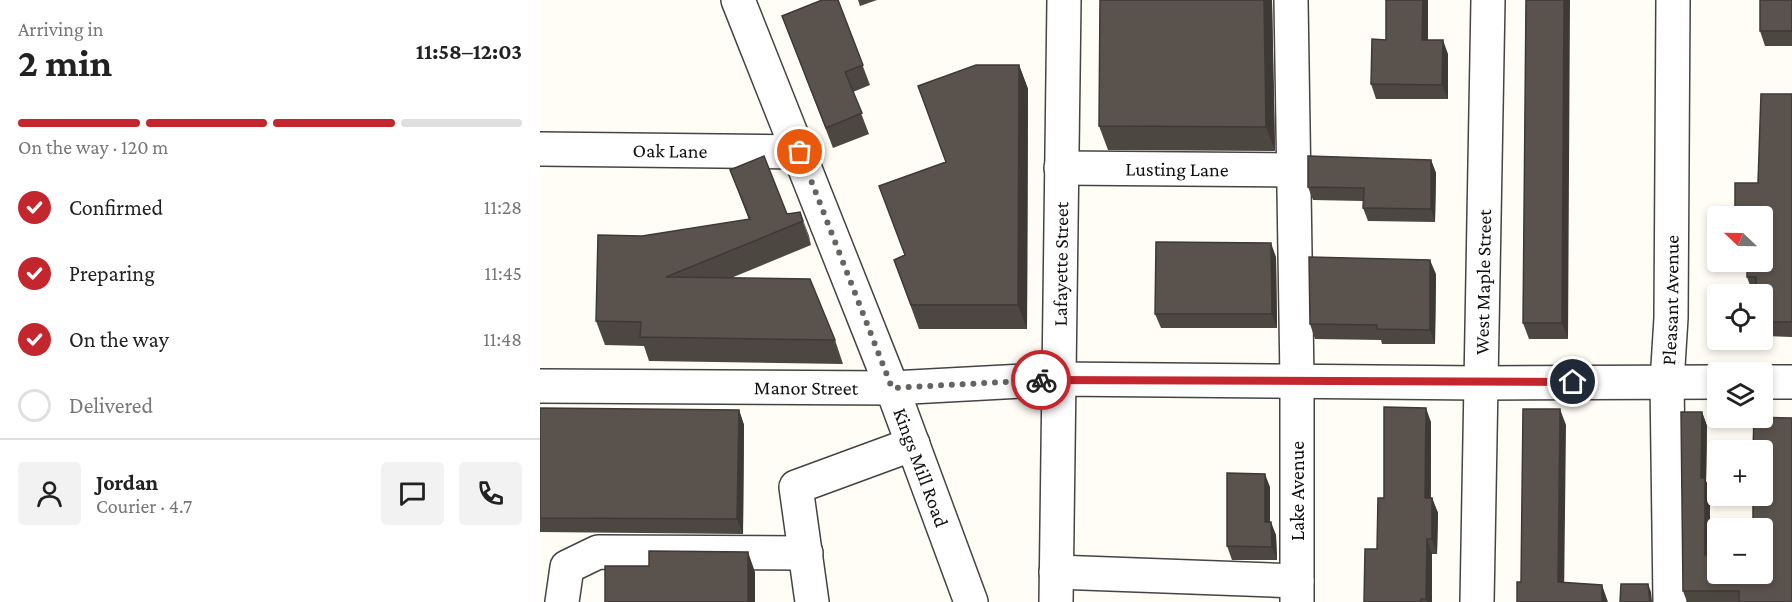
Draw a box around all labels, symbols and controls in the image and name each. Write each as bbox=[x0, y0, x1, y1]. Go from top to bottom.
text: Arriving in bbox=[18, 18, 103, 40]
text: 11:58–12:03 bbox=[416, 39, 522, 64]
text: 2 min bbox=[18, 41, 112, 84]
pin bbox=[774, 126, 825, 177]
icon: bag bbox=[783, 135, 816, 168]
text: On the way · 120 m bbox=[18, 136, 168, 158]
street label: Oak Lane bbox=[632, 139, 708, 162]
street label: Lusting Lane bbox=[1125, 158, 1229, 181]
icon: check bbox=[18, 191, 51, 224]
text: Confirmed bbox=[69, 195, 163, 220]
text: 11:28 bbox=[484, 196, 522, 218]
street label: Lafayette Street bbox=[1049, 201, 1072, 327]
north arrow bbox=[1707, 206, 1773, 272]
map controls bbox=[1707, 206, 1773, 584]
street label: West Maple Street bbox=[1471, 209, 1495, 355]
street label: Pleasant Avenue bbox=[1657, 235, 1683, 366]
icon: check bbox=[18, 257, 51, 290]
text: Preparing bbox=[69, 261, 155, 286]
text: 11:45 bbox=[485, 262, 522, 284]
button: locate bbox=[1707, 284, 1773, 350]
icon: check bbox=[18, 323, 51, 356]
text: On the way bbox=[69, 327, 169, 352]
text: 11:48 bbox=[483, 328, 522, 350]
courier bbox=[1011, 350, 1071, 410]
pin bbox=[1547, 356, 1598, 407]
button: layers bbox=[1707, 362, 1773, 428]
icon: bike bbox=[1025, 364, 1058, 397]
icon: home bbox=[1556, 365, 1589, 398]
street label: Manor Street bbox=[754, 376, 859, 399]
text: Delivered bbox=[69, 393, 153, 418]
street label: Kings Mill Road bbox=[889, 405, 953, 530]
button: + bbox=[1707, 440, 1773, 506]
street label: Lake Avenue bbox=[1286, 441, 1308, 541]
button: person bbox=[18, 462, 81, 525]
button: chat bbox=[381, 462, 444, 525]
button: phone bbox=[459, 462, 522, 525]
text: Jordan bbox=[96, 470, 158, 495]
text: Courier · 4.7 bbox=[96, 495, 192, 517]
button: − bbox=[1707, 518, 1773, 584]

